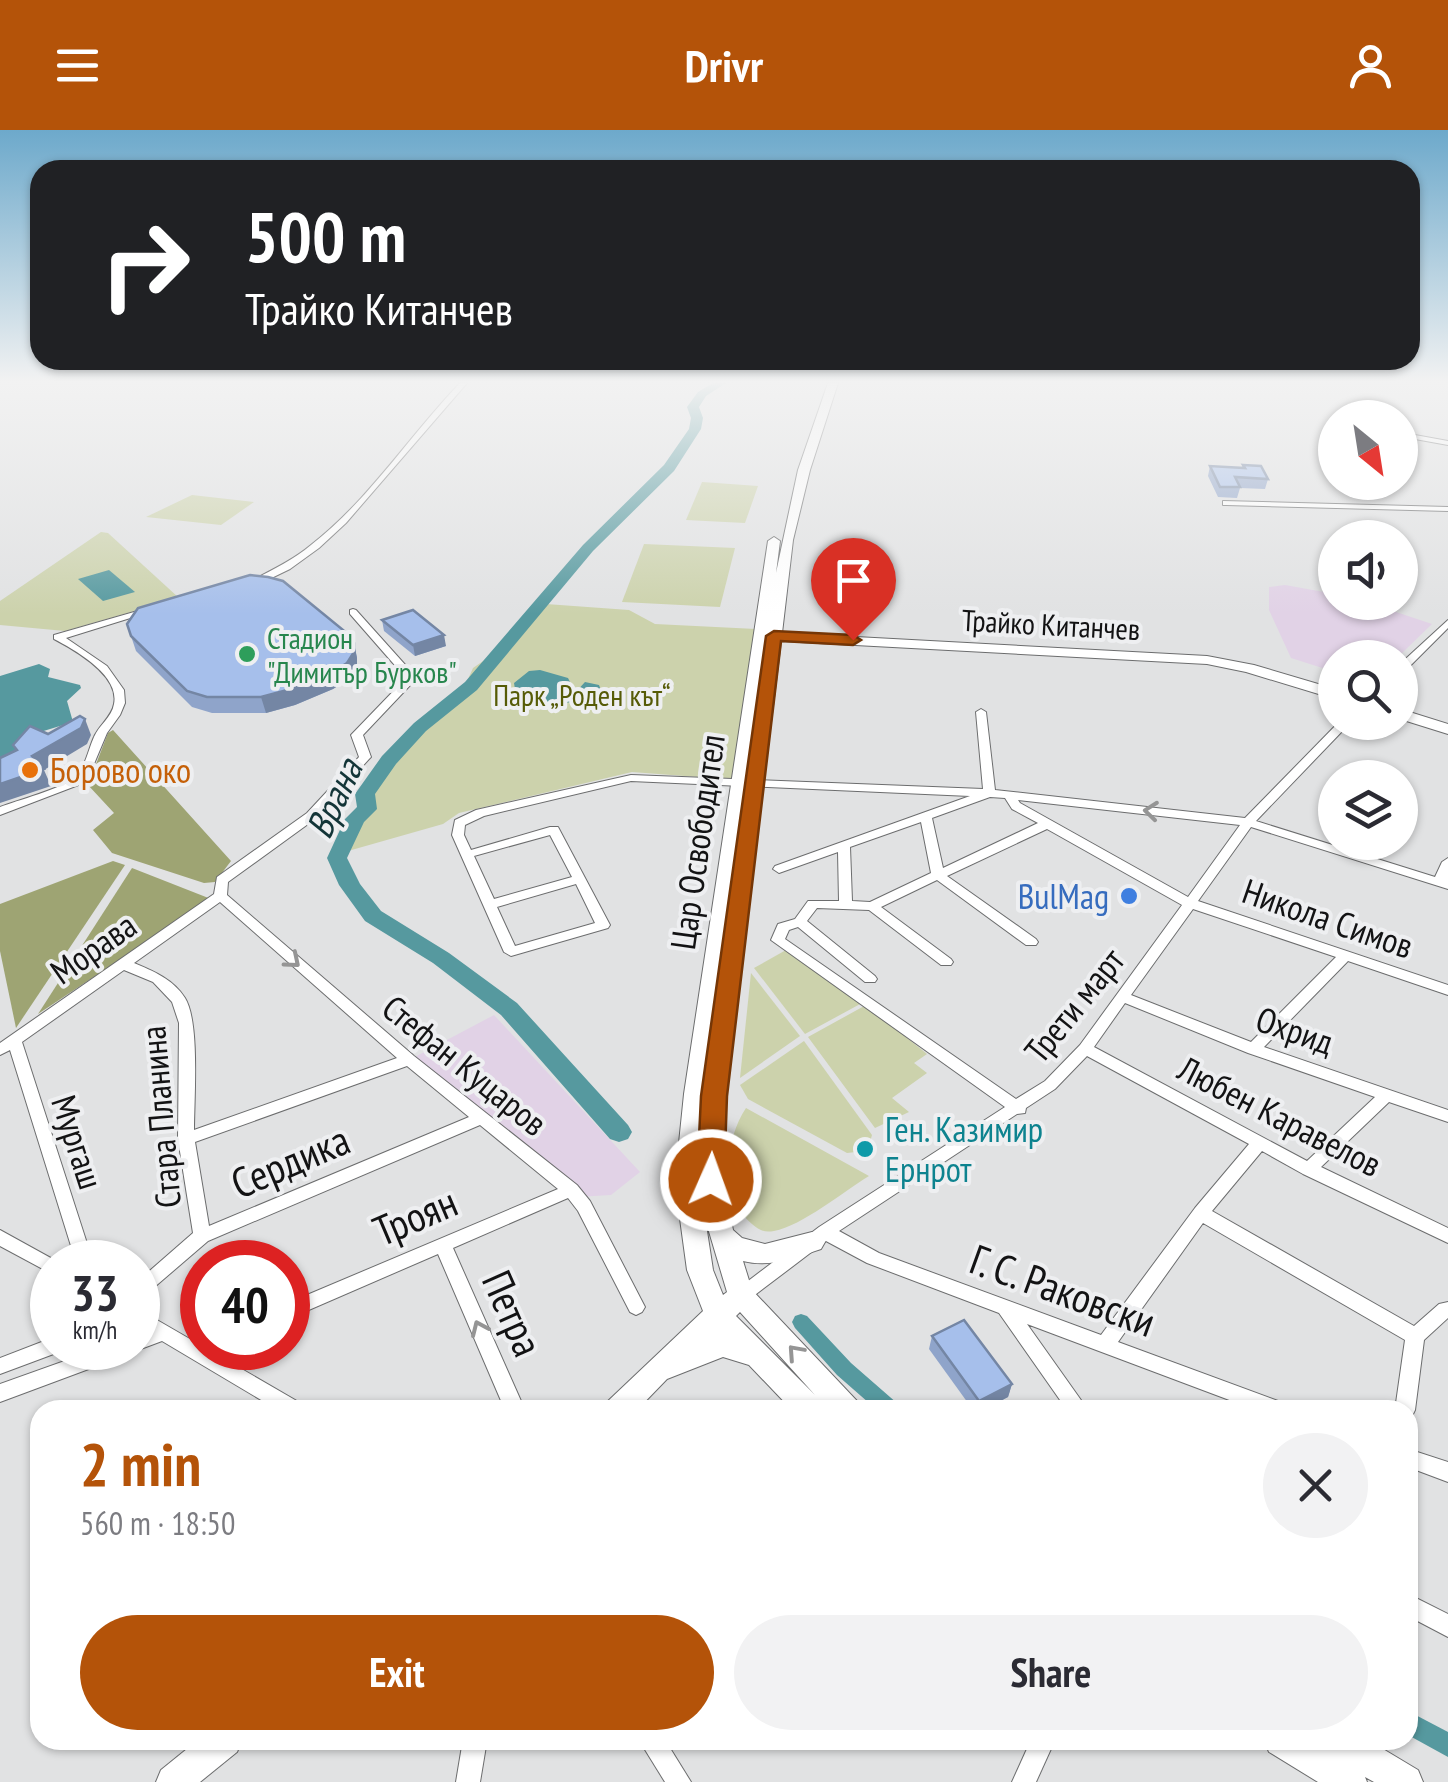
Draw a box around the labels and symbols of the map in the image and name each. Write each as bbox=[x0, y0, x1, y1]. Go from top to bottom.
north arrow bbox=[1318, 400, 1418, 500]
pin bbox=[811, 538, 896, 641]
street label: Трайко Китанчев bbox=[961, 600, 1141, 648]
place label: Стадион "Димитър Бурков" bbox=[267, 618, 457, 691]
marker: Стадион "Димитър Бурков" bbox=[236, 643, 258, 665]
park label: Парк „Роден кът“ bbox=[493, 675, 671, 714]
street label: Цар Освободител bbox=[659, 731, 735, 953]
place label: Борово око bbox=[50, 747, 191, 793]
water label: Врана bbox=[294, 749, 373, 845]
marker: Борово око bbox=[19, 759, 41, 781]
one-way arrow bbox=[1143, 800, 1159, 822]
street label: Никола Симов bbox=[1237, 867, 1419, 969]
place label: BulMag bbox=[1018, 873, 1109, 919]
marker: BulMag bbox=[1118, 885, 1140, 907]
street label: Морава bbox=[41, 902, 145, 994]
street label: Трети март bbox=[1014, 938, 1135, 1072]
one-way arrow bbox=[281, 950, 300, 968]
street label: Стефан Куцаров bbox=[373, 984, 557, 1146]
street label: Охрид bbox=[1250, 995, 1340, 1065]
street label: Стара Планина bbox=[129, 1024, 191, 1210]
street label: Любен Каравелов bbox=[1170, 1045, 1389, 1187]
street label: Мургаш bbox=[41, 1089, 115, 1195]
place label: Ген. Казимир Ернрот bbox=[885, 1106, 1043, 1192]
street label: Сердика bbox=[222, 1112, 358, 1210]
position arrow bbox=[659, 1128, 763, 1232]
marker: Ген. Казимир Ернрот bbox=[854, 1138, 876, 1160]
street label: Троян bbox=[365, 1174, 465, 1258]
street label: Г. С. Раковски bbox=[963, 1231, 1163, 1349]
speed limit sign: 40 bbox=[180, 1240, 310, 1370]
street label: Петра bbox=[470, 1262, 556, 1364]
one-way arrow bbox=[471, 1320, 491, 1338]
one-way arrow bbox=[788, 1345, 806, 1364]

